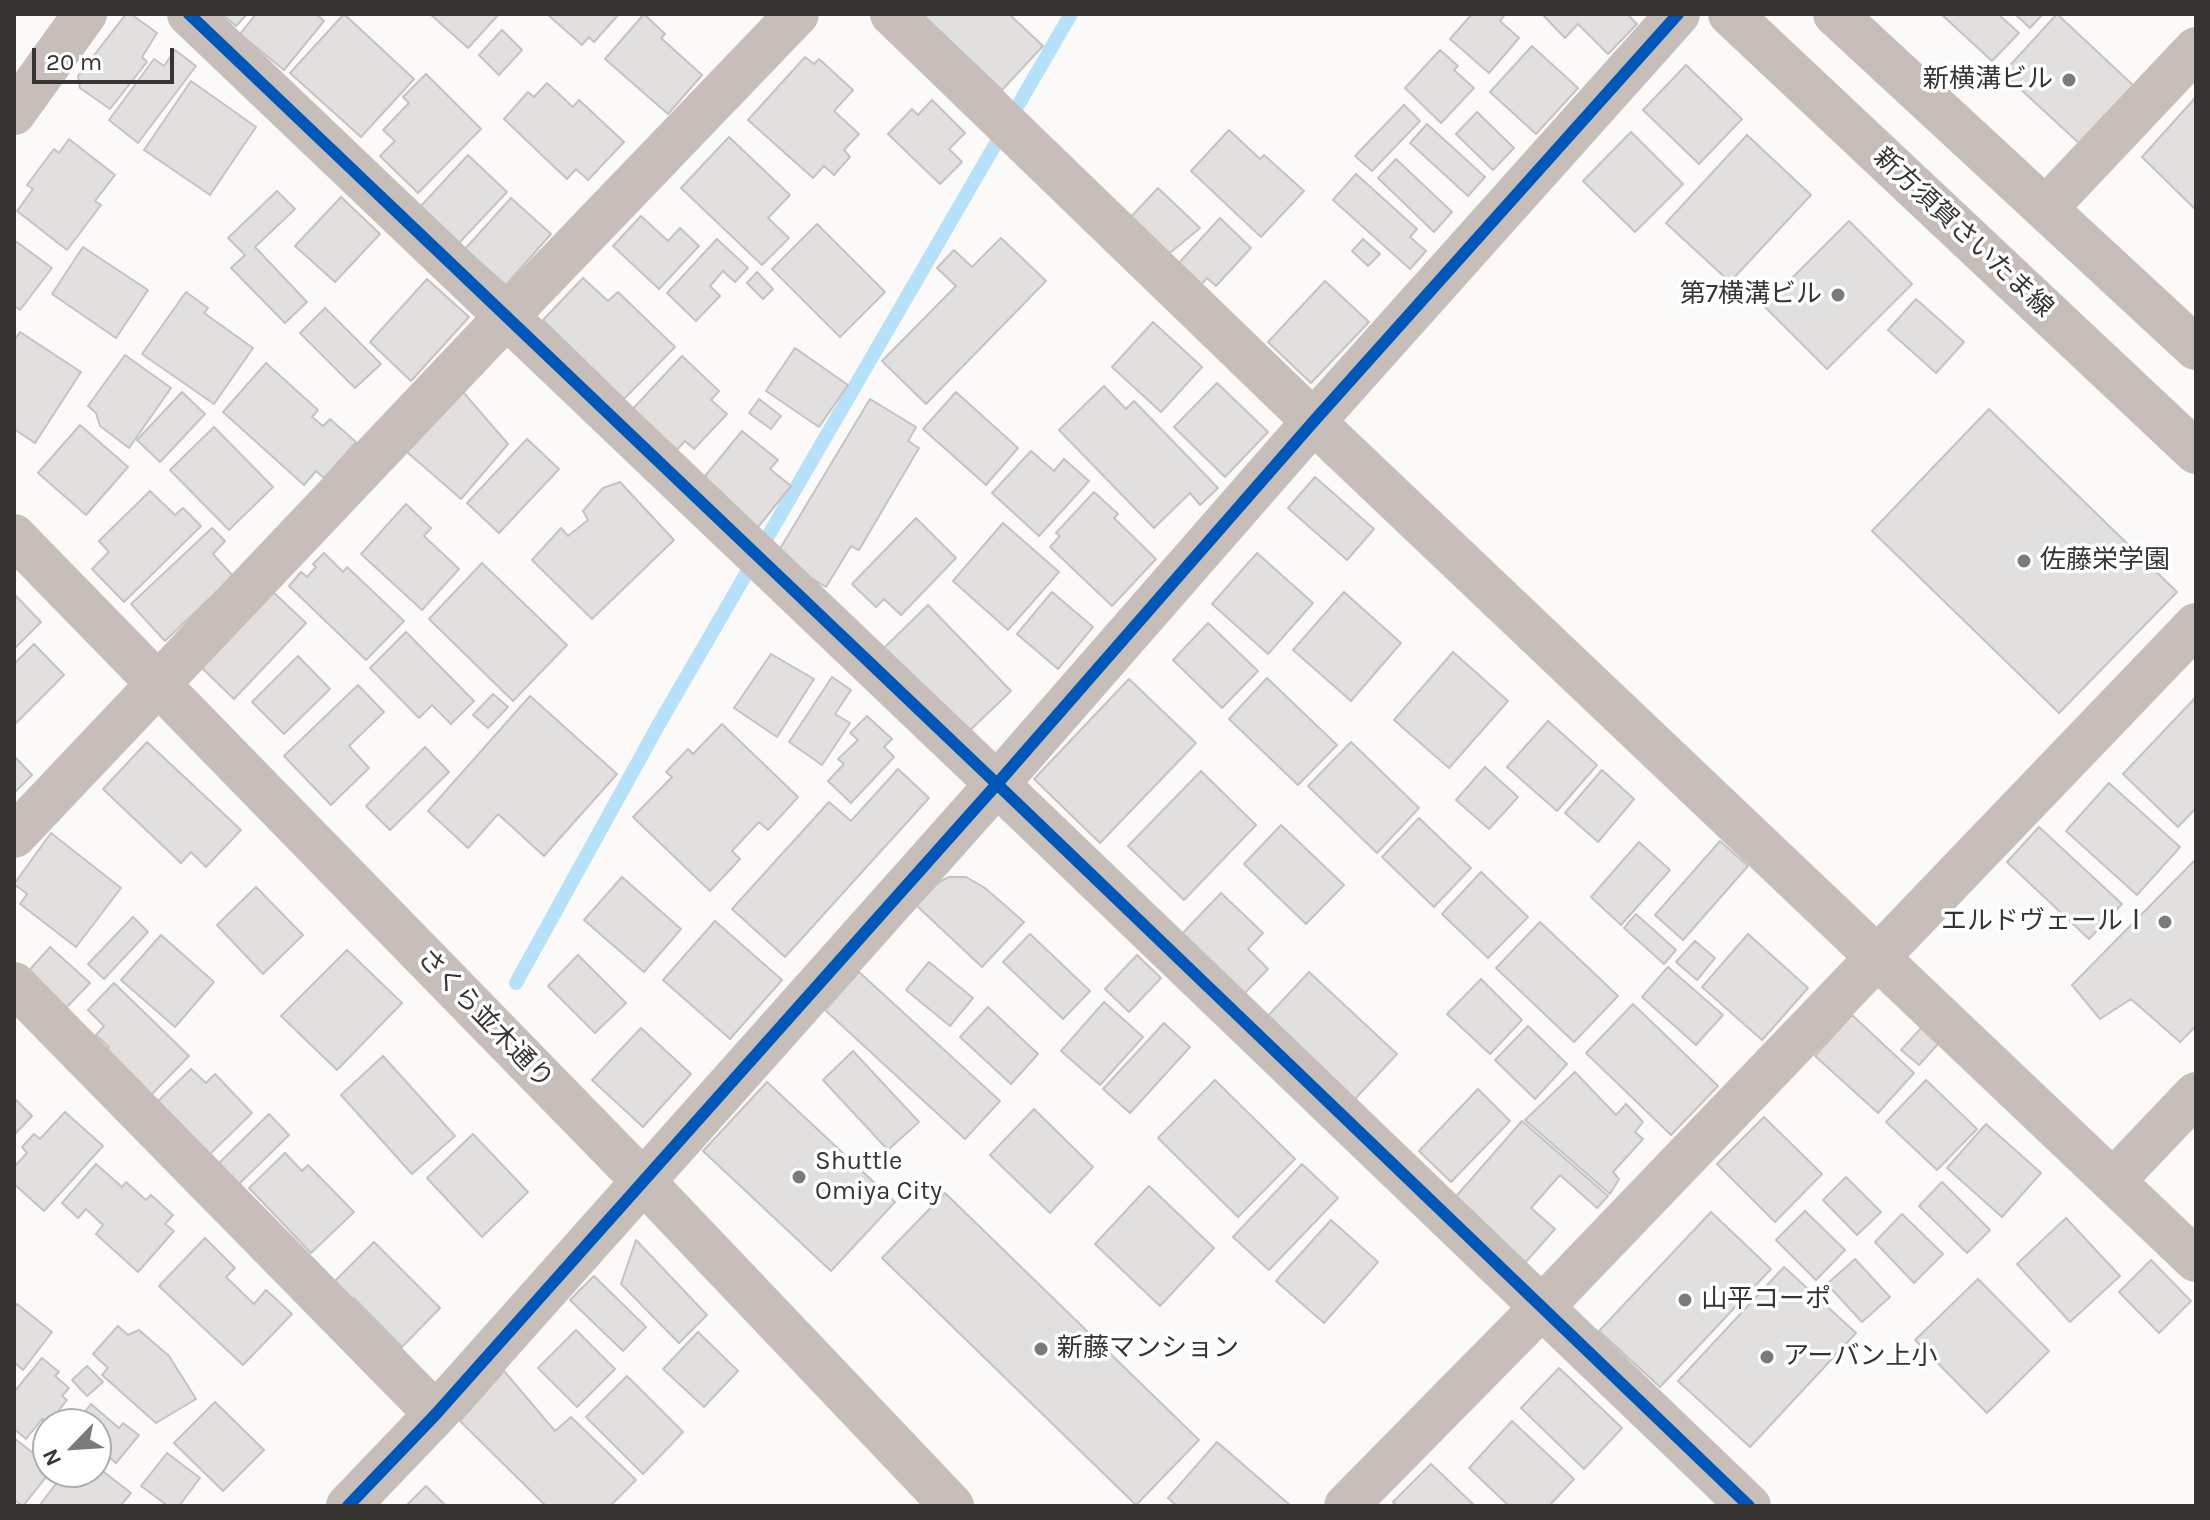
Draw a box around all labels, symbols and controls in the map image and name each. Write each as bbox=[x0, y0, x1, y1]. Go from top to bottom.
scale bar bbox=[36, 32, 178, 82]
text: 20 m bbox=[46, 48, 102, 76]
place label: 新横溝ビル bbox=[1923, 64, 2053, 96]
marker: 新横溝ビル bbox=[2060, 71, 2078, 89]
street label: 新方須賀さいたま線 bbox=[1867, 142, 2059, 324]
place label: 第7横溝ビル bbox=[1680, 279, 1822, 311]
marker: 第7横溝ビル bbox=[1829, 286, 1847, 304]
place label: 佐藤栄学園 bbox=[2040, 545, 2170, 577]
marker: 佐藤栄学園 bbox=[2015, 552, 2033, 570]
place label: エルドヴェールⅠ bbox=[1941, 906, 2149, 938]
marker: エルドヴェールⅠ bbox=[2156, 913, 2174, 931]
street label: さくら並木通り bbox=[411, 943, 559, 1095]
place label: Shuttle Omiya City bbox=[815, 1146, 942, 1208]
marker: Shuttle Omiya City bbox=[790, 1168, 808, 1186]
place label: 山平コーポ bbox=[1701, 1284, 1831, 1316]
marker: 山平コーポ bbox=[1676, 1291, 1694, 1309]
place label: 新藤マンション bbox=[1057, 1333, 1239, 1365]
marker: 新藤マンション bbox=[1032, 1340, 1050, 1358]
place label: アーバン上小 bbox=[1783, 1341, 1937, 1373]
marker: アーバン上小 bbox=[1758, 1348, 1776, 1366]
north arrow bbox=[32, 1408, 112, 1488]
text: N bbox=[37, 1445, 67, 1470]

